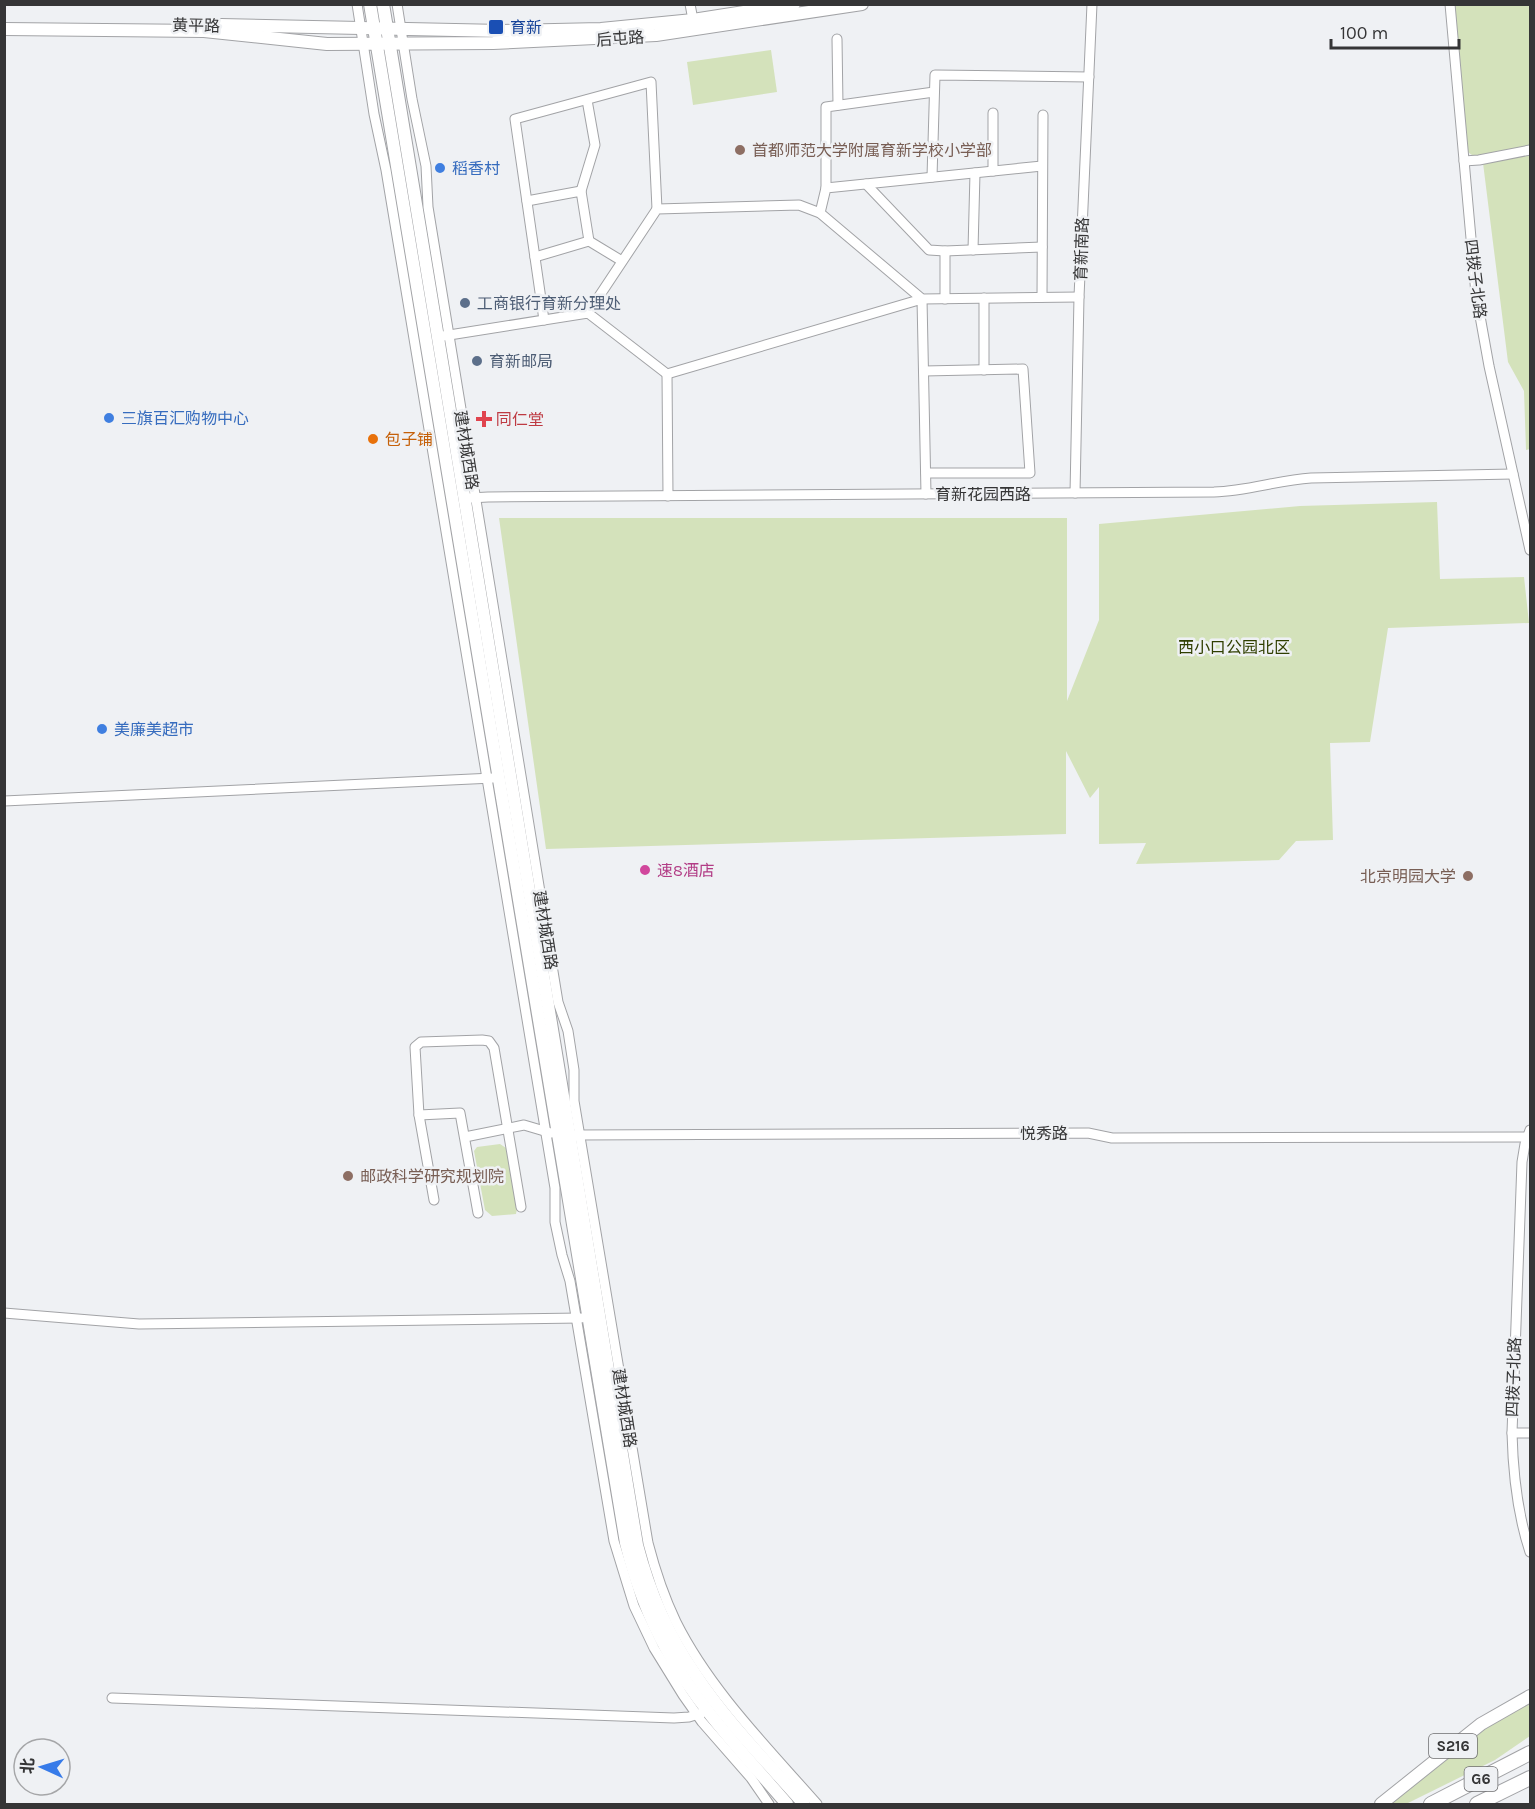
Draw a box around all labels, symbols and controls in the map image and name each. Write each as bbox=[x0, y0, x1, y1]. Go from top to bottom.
scale bar bbox=[1331, 12, 1458, 50]
street label: 黄平路 bbox=[172, 16, 220, 35]
marker: 育新 bbox=[487, 18, 505, 36]
place label: 育新 bbox=[510, 18, 542, 37]
text: 100 m bbox=[1340, 22, 1388, 44]
street label: 后屯路 bbox=[595, 27, 645, 50]
place label: 首都师范大学附属育新学校小学部 bbox=[752, 141, 992, 160]
marker: 首都师范大学附属育新学校小学部 bbox=[733, 143, 747, 157]
place label: 稻香村 bbox=[452, 159, 500, 178]
marker: 稻香村 bbox=[433, 161, 447, 175]
street label: 育新南路 bbox=[1071, 217, 1092, 281]
street label: 四拨子北路 bbox=[1461, 238, 1490, 320]
place label: 工商银行育新分理处 bbox=[477, 294, 621, 313]
marker: 工商银行育新分理处 bbox=[458, 296, 472, 310]
place label: 育新邮局 bbox=[489, 352, 553, 371]
marker: 育新邮局 bbox=[470, 354, 484, 368]
place label: 三旗百汇购物中心 bbox=[121, 409, 249, 428]
street label: 建材城西路 bbox=[451, 409, 482, 491]
place label: 同仁堂 bbox=[496, 410, 544, 429]
marker: 三旗百汇购物中心 bbox=[102, 411, 116, 425]
marker: 同仁堂 bbox=[477, 412, 491, 426]
place label: 包子铺 bbox=[385, 430, 433, 449]
marker: 包子铺 bbox=[366, 432, 380, 446]
street label: 育新花园西路 bbox=[935, 485, 1031, 504]
park label: 西小口公园北区 bbox=[1178, 638, 1290, 657]
place label: 美廉美超市 bbox=[114, 720, 194, 739]
marker: 美廉美超市 bbox=[95, 722, 109, 736]
place label: 速8酒店 bbox=[657, 861, 715, 880]
marker: 速8酒店 bbox=[638, 863, 652, 877]
place label: 北京明园大学 bbox=[1360, 867, 1456, 886]
marker: 北京明园大学 bbox=[1461, 869, 1475, 883]
street label: 建材城西路 bbox=[530, 889, 561, 971]
street label: 悦秀路 bbox=[1020, 1124, 1068, 1143]
place label: 邮政科学研究规划院 bbox=[360, 1167, 504, 1186]
marker: 邮政科学研究规划院 bbox=[341, 1169, 355, 1183]
street label: 四拨子北路 bbox=[1503, 1337, 1524, 1417]
street label: 建材城西路 bbox=[609, 1367, 640, 1449]
road number: S216 bbox=[1429, 1734, 1477, 1758]
north arrow bbox=[12, 1737, 72, 1797]
text: 北 bbox=[17, 1757, 38, 1775]
road number: G6 bbox=[1464, 1767, 1498, 1791]

